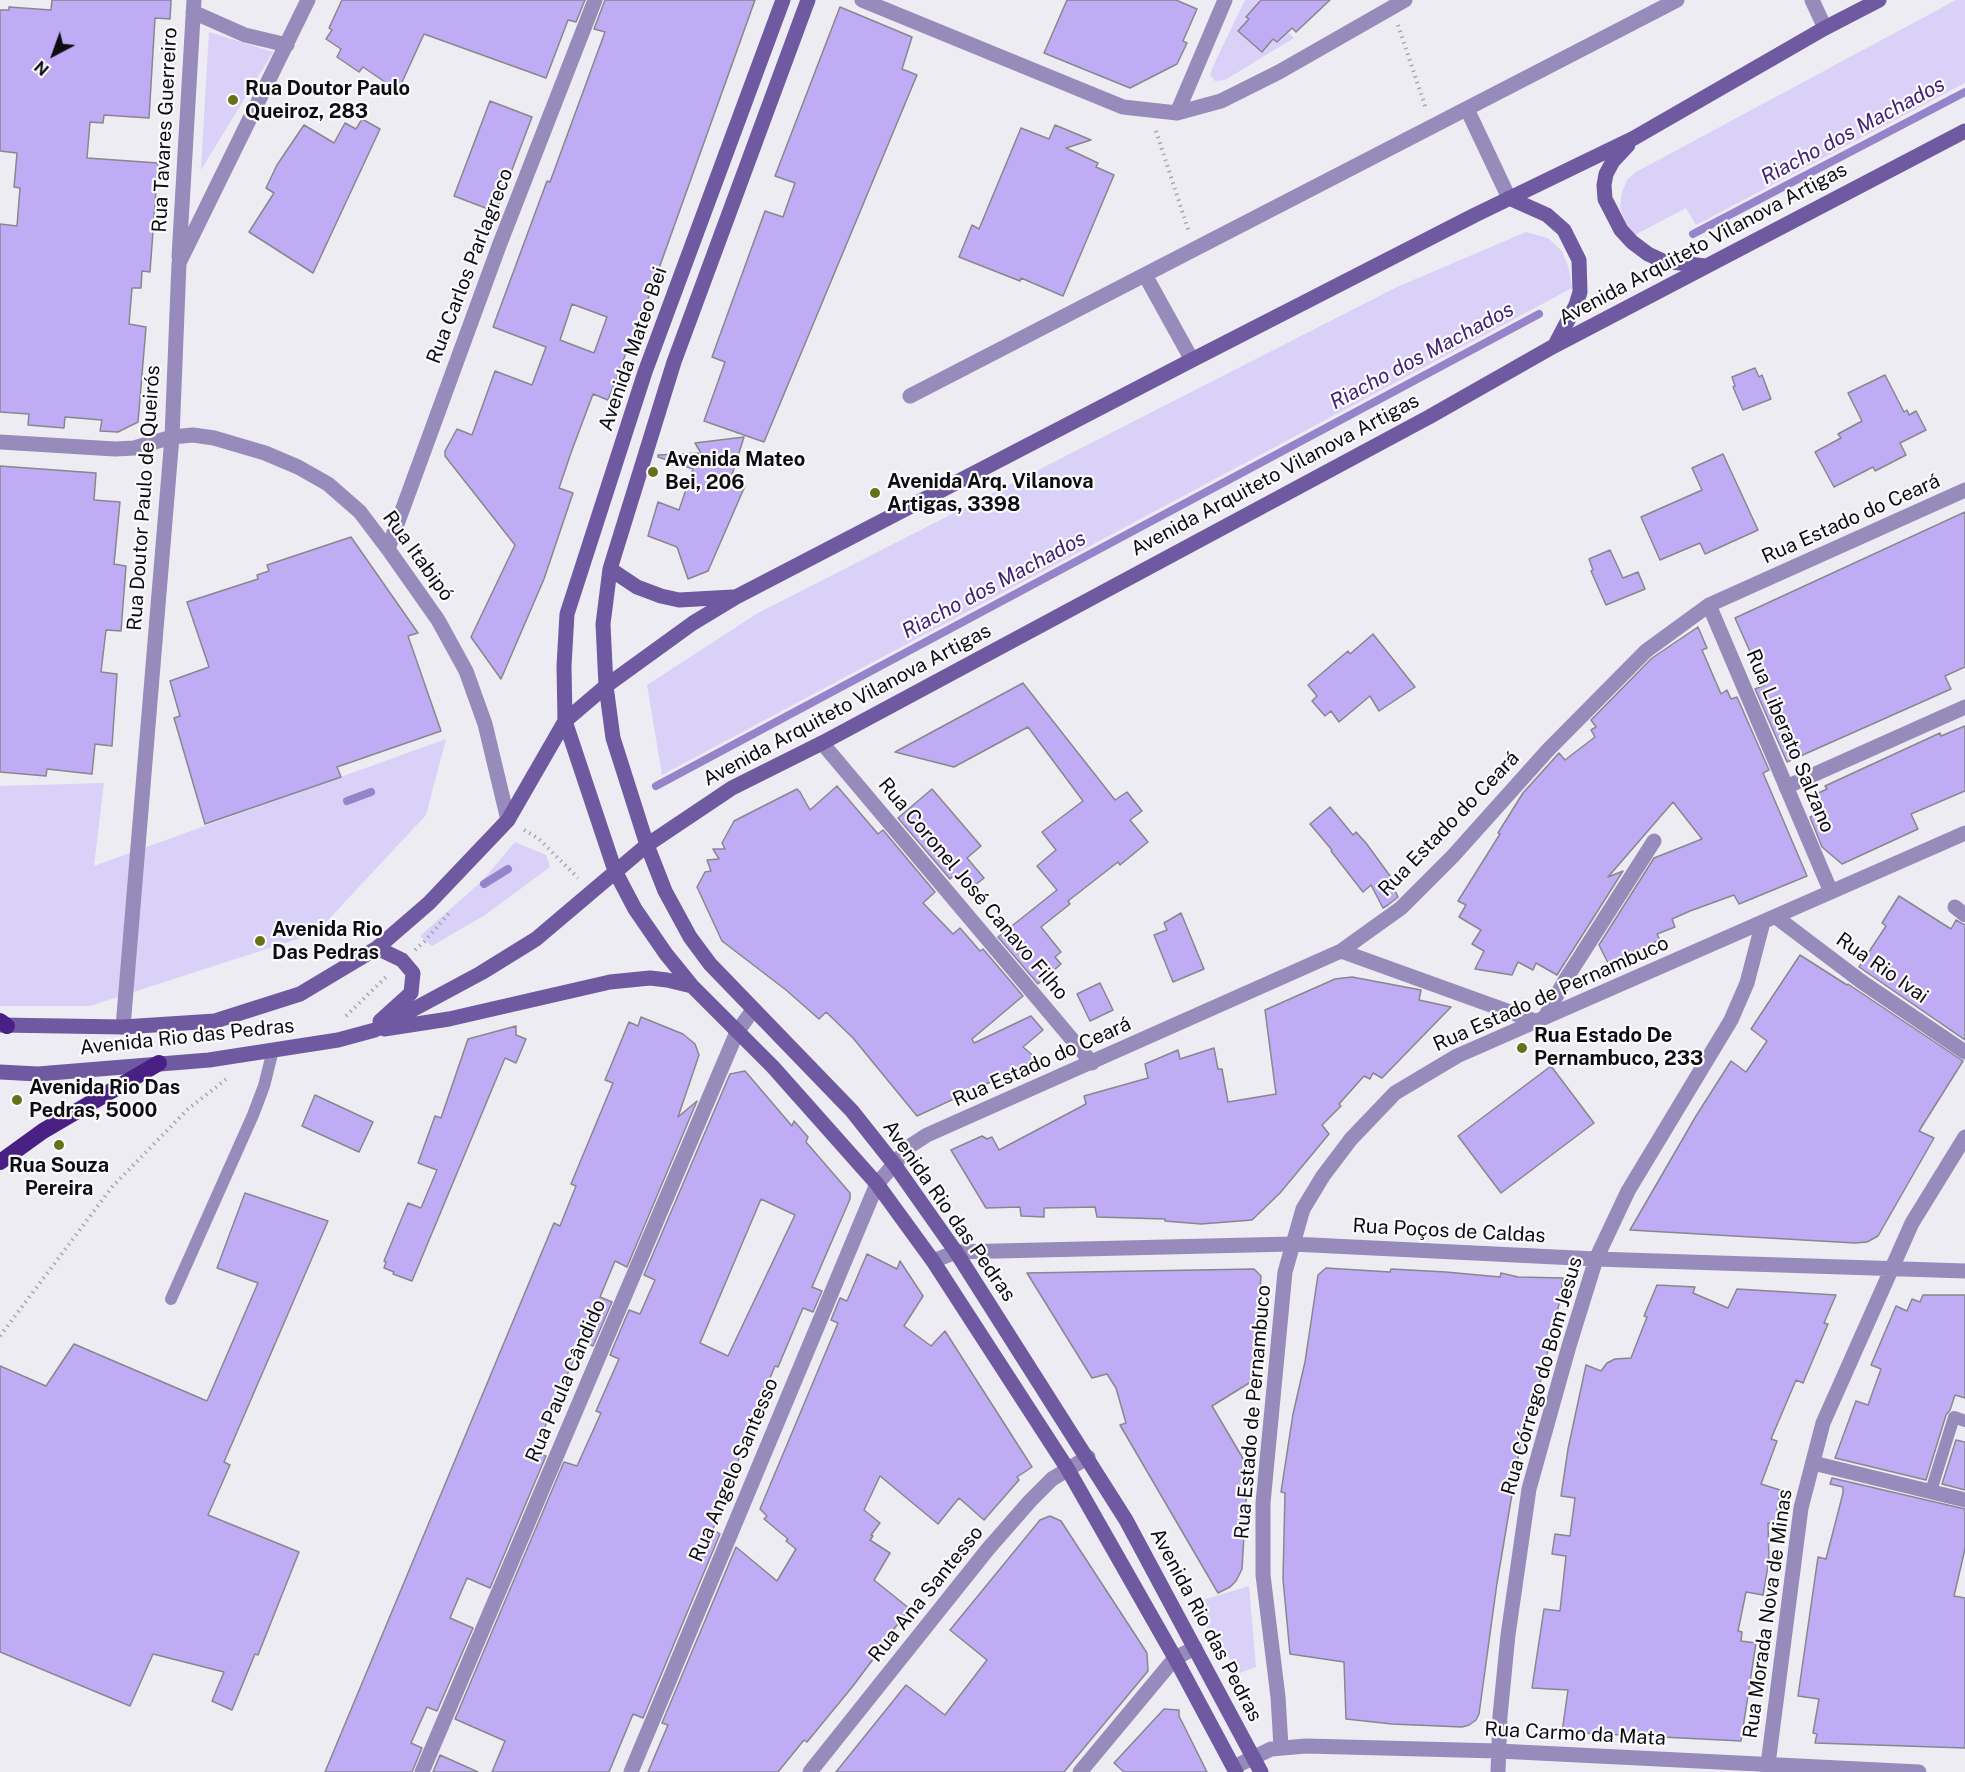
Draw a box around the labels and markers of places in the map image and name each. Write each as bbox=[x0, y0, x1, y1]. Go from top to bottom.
place label: Rua Doutor Paulo Queiroz, 283 bbox=[245, 77, 410, 124]
marker: Rua Doutor Paulo Queiroz, 283 bbox=[226, 93, 240, 107]
place label: Avenida Mateo Bei, 206 bbox=[665, 448, 805, 495]
marker: Avenida Mateo Bei, 206 bbox=[646, 465, 660, 479]
place label: Avenida Arq. Vilanova Artigas, 3398 bbox=[887, 470, 1093, 517]
marker: Avenida Arq. Vilanova Artigas, 3398 bbox=[868, 486, 882, 500]
place label: Avenida Rio Das Pedras bbox=[272, 918, 383, 965]
marker: Avenida Rio Das Pedras bbox=[253, 934, 267, 948]
place label: Rua Estado De Pernambuco, 233 bbox=[1534, 1024, 1703, 1071]
marker: Rua Estado De Pernambuco, 233 bbox=[1515, 1041, 1529, 1055]
place label: Avenida Rio Das Pedras, 5000 bbox=[29, 1076, 180, 1123]
marker: Avenida Rio Das Pedras, 5000 bbox=[10, 1093, 24, 1107]
marker: Rua Souza Pereira bbox=[52, 1138, 66, 1152]
place label: Rua Souza Pereira bbox=[9, 1154, 109, 1201]

